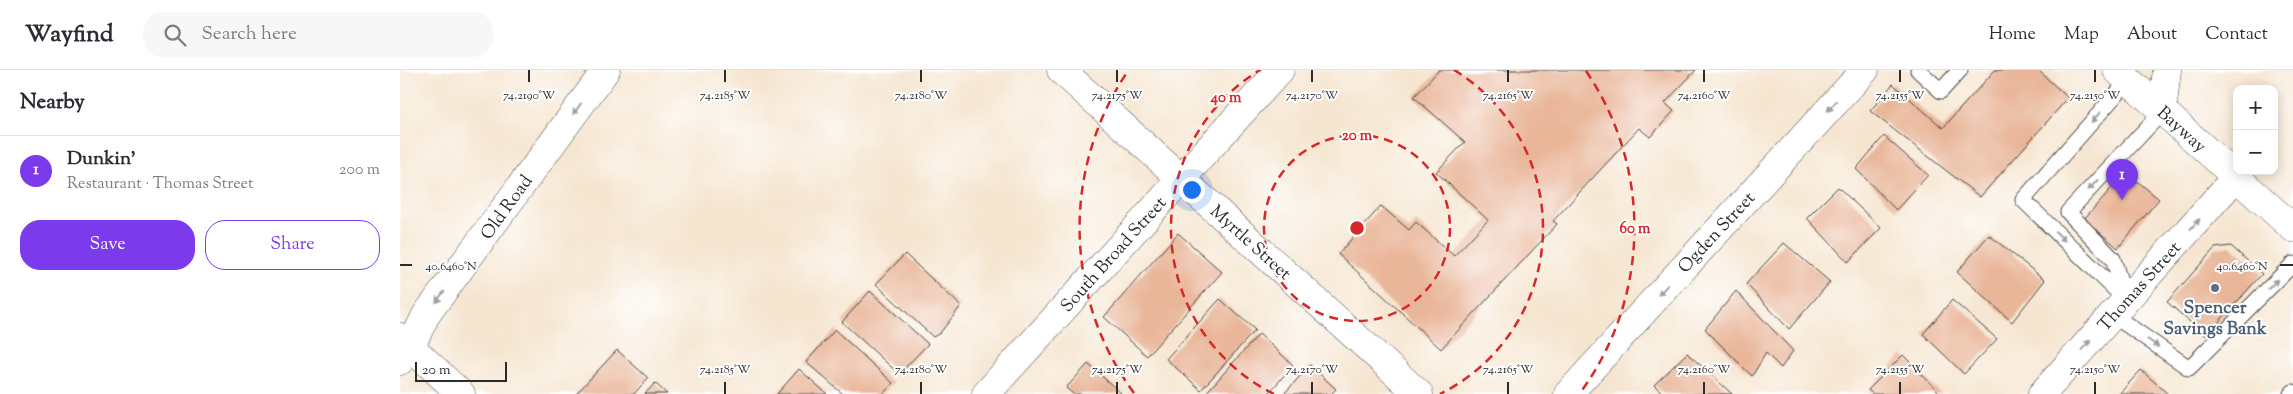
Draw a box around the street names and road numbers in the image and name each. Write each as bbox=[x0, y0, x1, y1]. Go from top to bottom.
street label: Bayway bbox=[2150, 101, 2211, 160]
street label: Old Road bbox=[475, 170, 540, 246]
street label: Ogden Street bbox=[1673, 187, 1762, 280]
street label: South Broad Street bbox=[1055, 192, 1174, 319]
street label: Myrtle Street bbox=[1203, 200, 1296, 287]
street label: Thomas Street bbox=[2093, 236, 2188, 338]

